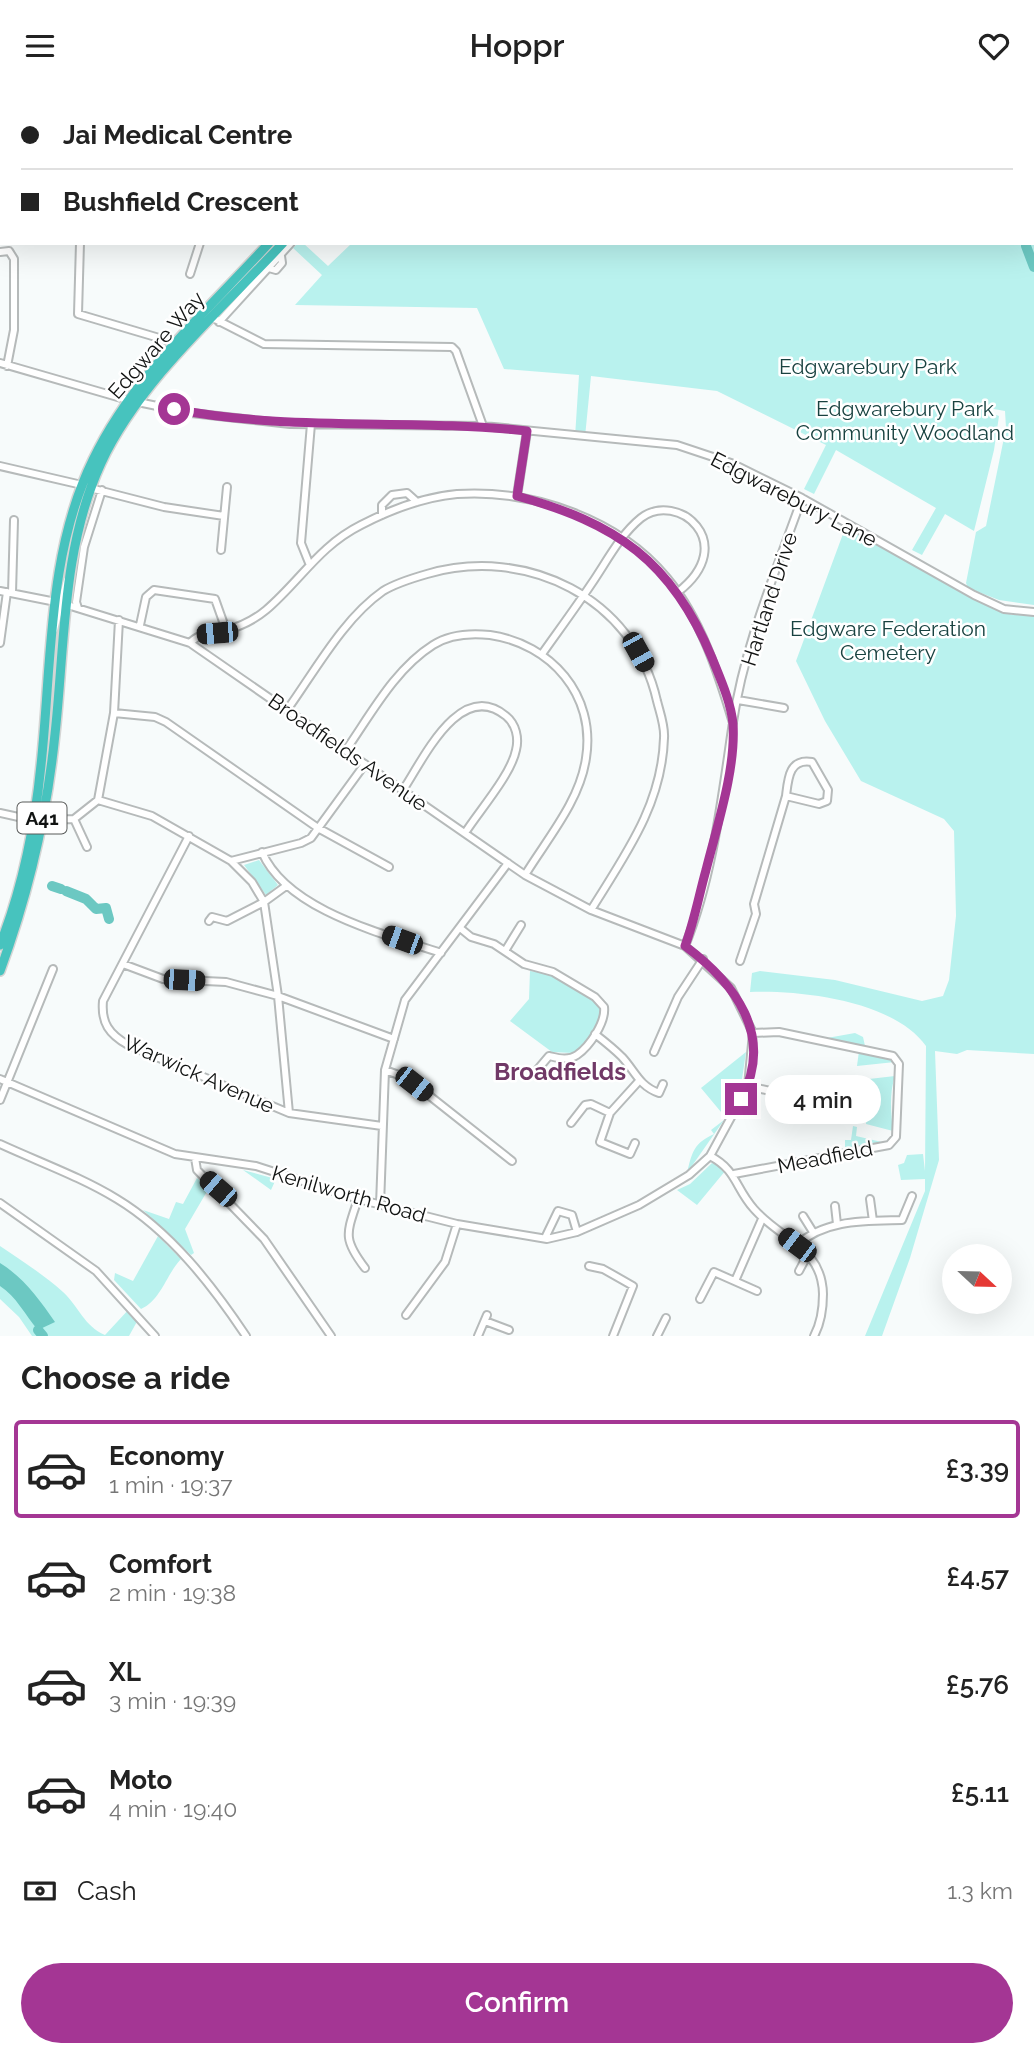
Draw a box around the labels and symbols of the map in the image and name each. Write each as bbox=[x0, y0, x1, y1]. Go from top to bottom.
street label: Edgware Way bbox=[103, 286, 209, 404]
park label: Edgwarebury Park bbox=[779, 354, 957, 379]
route start bbox=[158, 393, 190, 425]
park label: Edgwarebury Park Community Woodland bbox=[796, 396, 1014, 445]
street label: Edgwarebury Lane bbox=[707, 446, 881, 552]
street label: Hartland Drive bbox=[736, 529, 802, 669]
park label: Edgware Federation Cemetery bbox=[790, 616, 986, 665]
car bbox=[196, 621, 239, 645]
car bbox=[619, 629, 658, 675]
street label: Broadfields Avenue bbox=[264, 688, 432, 816]
road number: A41 bbox=[18, 803, 66, 833]
car bbox=[379, 923, 426, 957]
car bbox=[163, 968, 206, 992]
street label: Warwick Avenue bbox=[120, 1030, 278, 1118]
district label: Broadfields bbox=[494, 1057, 626, 1086]
car bbox=[391, 1063, 438, 1105]
callout: 4 min bbox=[766, 1075, 881, 1123]
route end bbox=[725, 1083, 757, 1115]
street label: Meadfield bbox=[775, 1135, 875, 1179]
street label: Kenilworth Road bbox=[269, 1160, 429, 1228]
car bbox=[196, 1167, 241, 1211]
car bbox=[774, 1224, 821, 1266]
north arrow bbox=[942, 1244, 1012, 1314]

